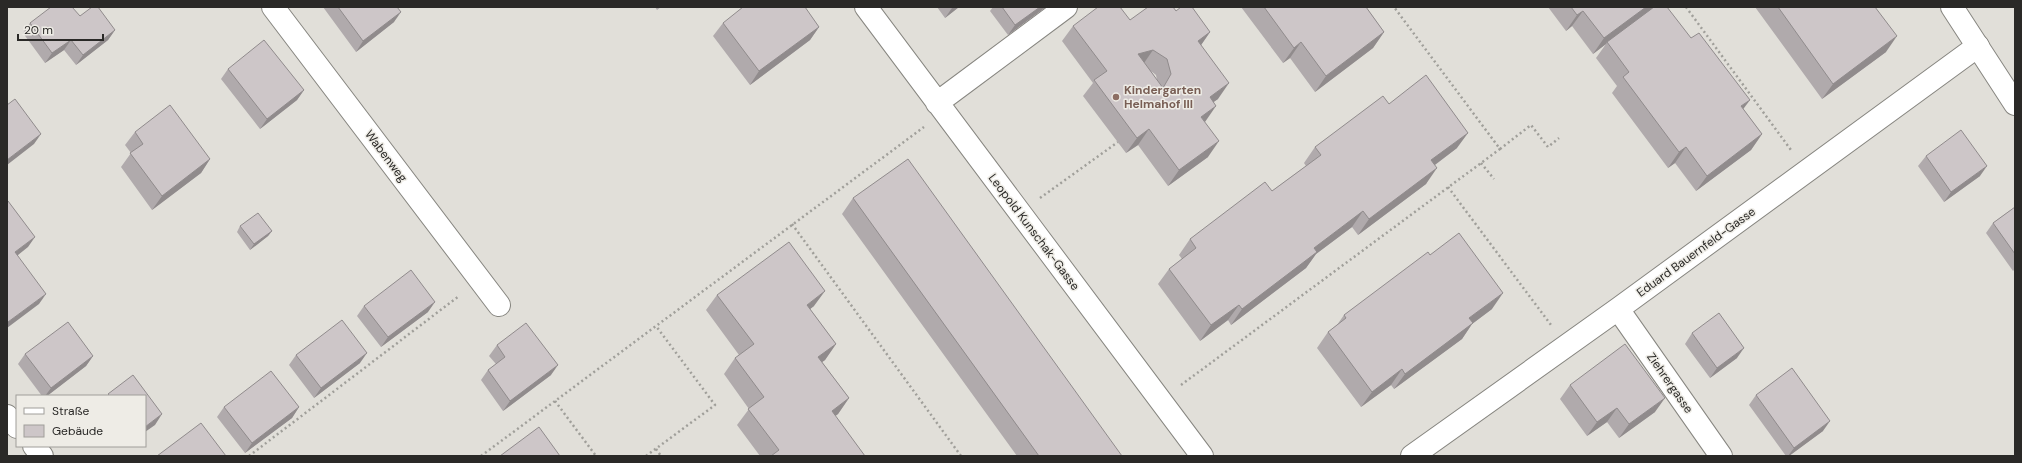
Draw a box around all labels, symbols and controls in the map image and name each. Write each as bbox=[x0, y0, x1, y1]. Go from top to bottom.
scale bar bbox=[18, 16, 103, 42]
text: 20 m bbox=[24, 22, 53, 38]
place label: Kindergarten Helmahof III bbox=[1124, 82, 1201, 112]
marker: Kindergarten Helmahof III bbox=[1111, 92, 1121, 102]
street label: Wabenweg bbox=[361, 127, 411, 185]
street label: Leopold Kunschak-Gasse bbox=[985, 171, 1083, 294]
street label: Eduard Bauernfeld-Gasse bbox=[1633, 203, 1759, 301]
street label: Ziehrergasse bbox=[1643, 350, 1697, 417]
legend bbox=[16, 395, 146, 447]
text: Straße bbox=[52, 403, 89, 419]
text: Gebäude bbox=[52, 423, 103, 439]

